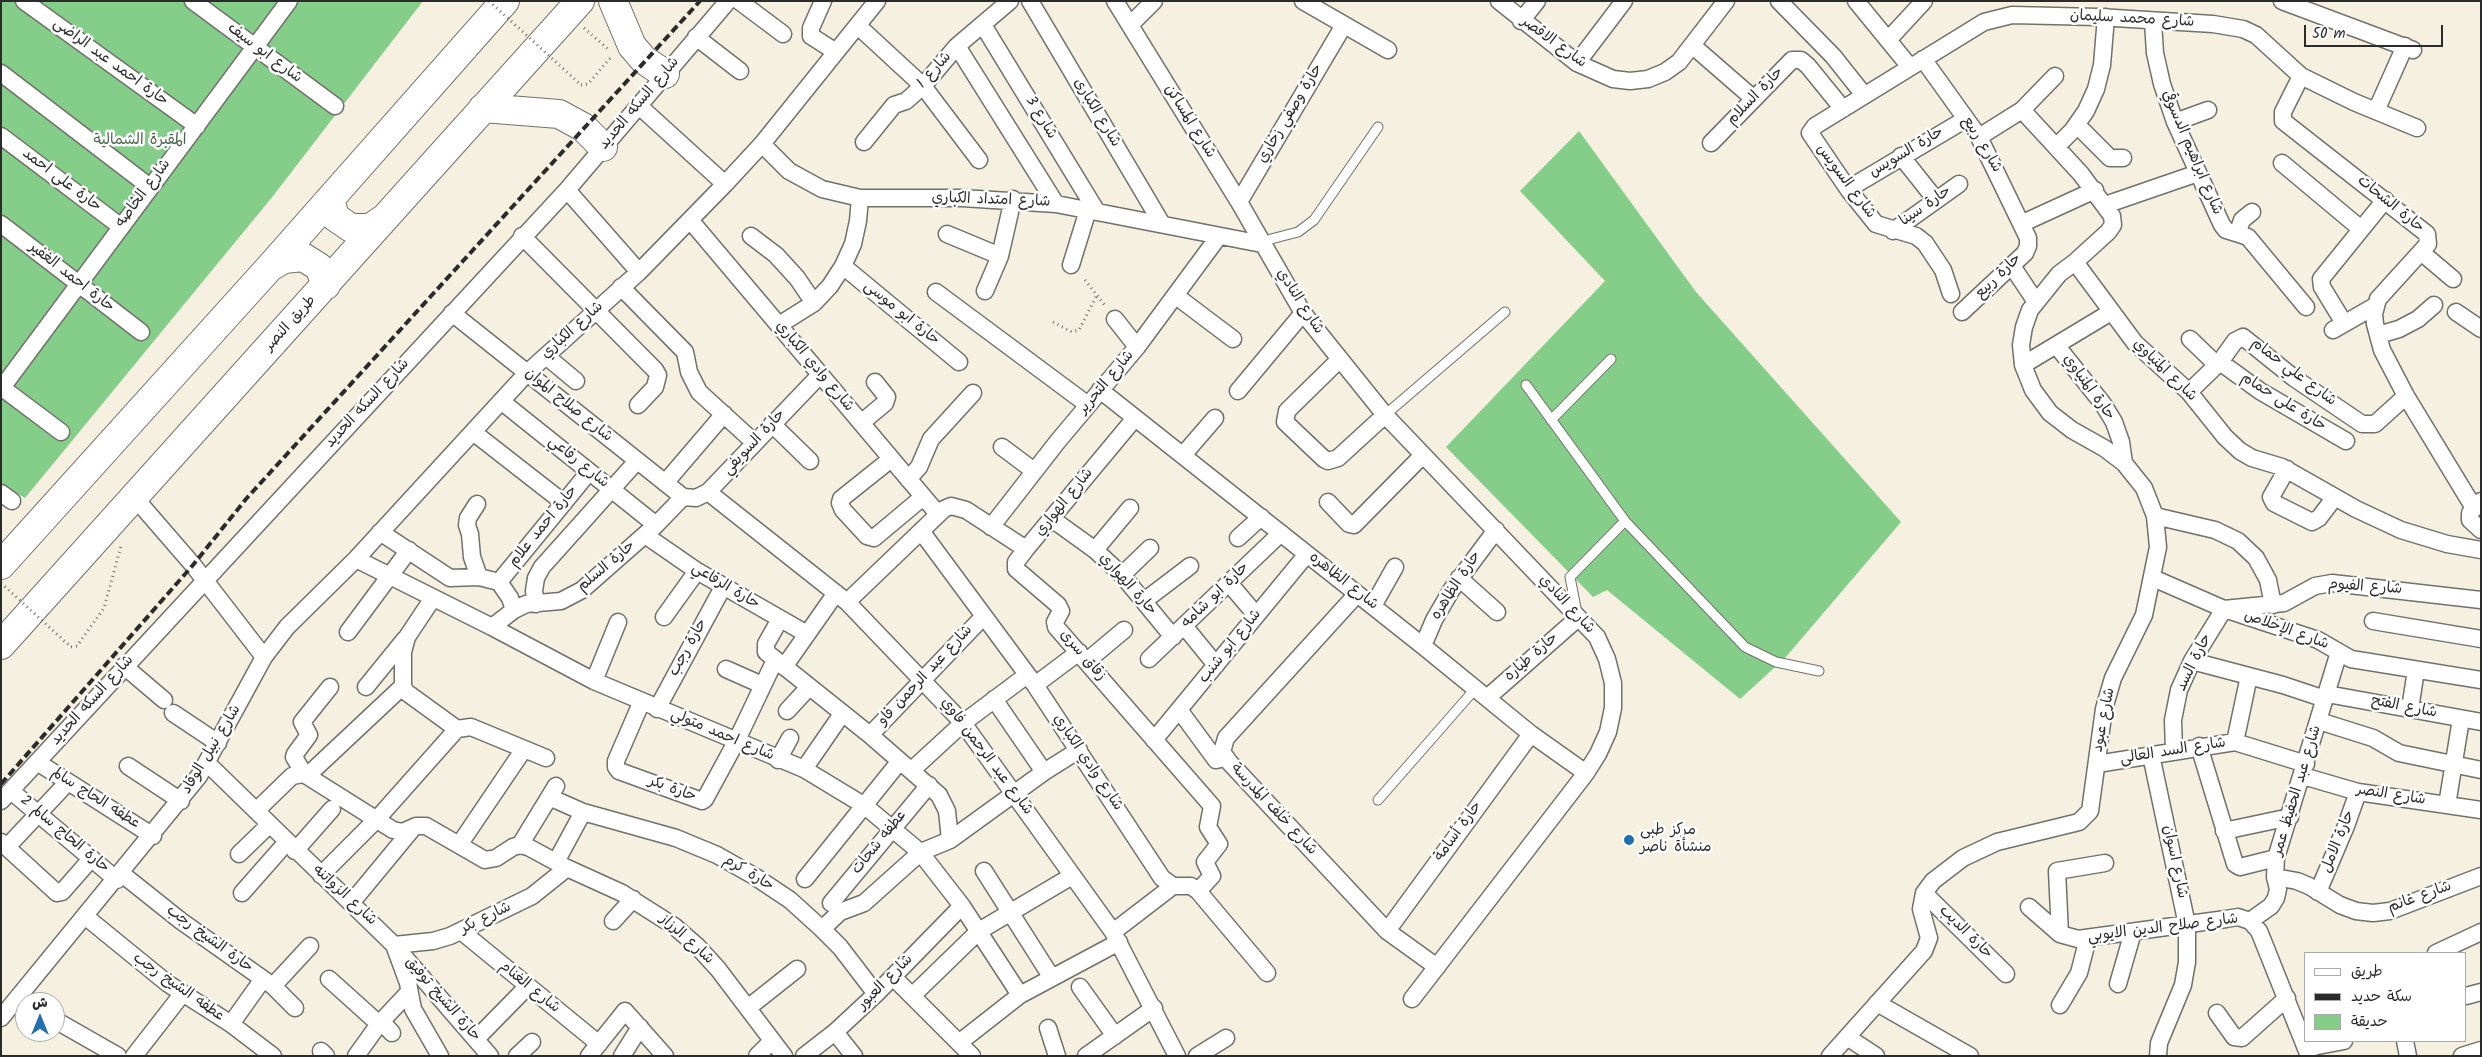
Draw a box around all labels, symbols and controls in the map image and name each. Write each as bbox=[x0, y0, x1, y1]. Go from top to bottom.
street label: شارع محمد سليمان bbox=[2069, 8, 2195, 32]
street label: شارع الاقصر bbox=[1517, 13, 1589, 73]
street label: حارة احمد عبد الراضى bbox=[49, 15, 171, 111]
scale bar bbox=[2307, 15, 2446, 47]
street label: شارع ابو سيف bbox=[223, 20, 305, 88]
text: 50 m bbox=[2312, 22, 2346, 46]
street label: شارع 1 bbox=[914, 49, 956, 93]
street label: شارع السكه الحديد bbox=[596, 54, 684, 154]
street label: حارة وصفي زخاري bbox=[1254, 61, 1328, 167]
street label: حارة السلام bbox=[1724, 64, 1788, 130]
street label: شارع الكبارى bbox=[1068, 75, 1124, 151]
street label: شارع المساكن bbox=[1159, 82, 1219, 162]
street label: شارع ابراهيم الدسوقي bbox=[2157, 88, 2225, 218]
street label: شارع 3 bbox=[1020, 93, 1060, 143]
street label: شارع ربيع bbox=[1957, 114, 2005, 176]
street label: حارة السويس bbox=[1867, 124, 1947, 182]
park label: المقبرة الشمالية bbox=[94, 132, 186, 150]
street label: شارع السويس bbox=[1811, 141, 1879, 223]
street label: حارة على احمد bbox=[18, 145, 104, 217]
street label: شارع الخاصه bbox=[112, 156, 176, 232]
street label: حارة الشحات bbox=[2353, 173, 2427, 237]
street label: حارة سينا bbox=[1897, 183, 1955, 231]
street label: شارع امتداد الكباري bbox=[931, 190, 1051, 212]
street label: حارة احمد الغفير bbox=[25, 239, 117, 317]
street label: حارة ربيع bbox=[1972, 251, 2026, 303]
street label: شارع النادي bbox=[1271, 266, 1327, 338]
street label: حارة ابو موسى bbox=[860, 278, 942, 350]
street label: طريق النصر bbox=[261, 292, 321, 356]
street label: شارع الكباري bbox=[538, 298, 608, 364]
street label: شارع وادي الكباري bbox=[771, 318, 857, 416]
street label: شارع علي حمام bbox=[2247, 335, 2339, 411]
street label: شارع المنياوي bbox=[2128, 336, 2200, 406]
street label: شارع التحرير bbox=[1075, 348, 1139, 418]
street label: حارة المنياوي bbox=[2058, 352, 2118, 424]
street label: شارع السكه الحديد bbox=[322, 356, 414, 452]
street label: شارع صلاح الموان bbox=[520, 365, 616, 447]
street label: حارة على حمام bbox=[2237, 370, 2329, 436]
street label: حارة السويفي bbox=[720, 406, 790, 480]
street label: شارع رفاعي bbox=[544, 433, 612, 493]
street label: شارع الهواري bbox=[1032, 465, 1098, 541]
street label: حارة احمد علام bbox=[506, 483, 582, 571]
street label: حارة السلم bbox=[574, 538, 640, 596]
street label: حارة الظاهره bbox=[1428, 548, 1486, 624]
street label: شارع الظاهره bbox=[1305, 549, 1381, 615]
street label: حارة الهواري bbox=[1094, 550, 1160, 620]
street label: حارة ابو شامه bbox=[1178, 559, 1254, 633]
street label: حارة الرفاعي bbox=[688, 560, 762, 614]
street label: شارع النادي bbox=[1534, 572, 1598, 638]
street label: شارع الفيوم bbox=[2327, 576, 2403, 600]
street label: شارع ابو شنب bbox=[1196, 606, 1266, 688]
street label: شارع الإخلاص bbox=[2241, 607, 2331, 655]
street label: حارة رجب bbox=[666, 616, 712, 680]
street label: شارع عبد الرحمن فاو bbox=[875, 622, 977, 730]
street label: زقاق سرى bbox=[1055, 627, 1109, 685]
street label: حارة طياره bbox=[1502, 630, 1562, 686]
street label: حارة السد bbox=[2173, 631, 2217, 695]
street label: شارع السكه الحديد bbox=[48, 652, 138, 750]
street label: شارع عبود bbox=[2090, 686, 2120, 754]
street label: شارع الفتح bbox=[2370, 693, 2438, 723]
street label: شارع عبد الرحمن فاوي bbox=[936, 695, 1036, 819]
street label: شارع نبيل الوقاد bbox=[178, 702, 246, 798]
street label: شارع احمد متولي bbox=[668, 706, 776, 766]
street label: شارع وادي الكباري bbox=[1048, 711, 1126, 815]
street label: شارع عبد الحفيظ عمر bbox=[2270, 724, 2326, 858]
street label: شارع السد العالى bbox=[2119, 735, 2227, 769]
street label: شارع خلف المدرسة bbox=[1226, 760, 1320, 860]
street label: عطفه الحاج سالم bbox=[47, 765, 143, 833]
street label: حارة بكر bbox=[646, 773, 698, 807]
street label: شارع النصر bbox=[2355, 782, 2427, 810]
street label: حارة الحاج سالم 2 bbox=[16, 792, 112, 878]
street label: حارة أسامة bbox=[1431, 799, 1487, 865]
street label: عطفه شحات bbox=[849, 807, 911, 879]
street label: حارة الامل bbox=[2318, 808, 2360, 876]
place label: مركز طبى منشأة ناصر bbox=[1640, 822, 1712, 857]
street label: شارع اسوان bbox=[2157, 824, 2191, 900]
marker: مركز طبى منشأة ناصر bbox=[1622, 833, 1636, 847]
street label: حارة كرم bbox=[719, 852, 777, 896]
street label: شارع الزواتنه bbox=[308, 862, 380, 930]
street label: شارع غانم bbox=[2386, 878, 2454, 918]
street label: شارع بكر bbox=[458, 899, 514, 939]
street label: حارة الشيخ رجب bbox=[162, 902, 256, 978]
street label: حارة الديب bbox=[1935, 903, 1995, 963]
street label: شارع الرزاز bbox=[655, 911, 717, 969]
street label: شارع صلاح الدين الايوبي bbox=[2087, 911, 2239, 947]
street label: عطفه الشيخ رجب bbox=[129, 950, 227, 1026]
street label: شارع العبور bbox=[854, 951, 918, 1015]
legend bbox=[2304, 952, 2467, 1042]
street label: حارة الشيخ توفيق bbox=[400, 954, 484, 1046]
street label: شارع الغنام bbox=[495, 958, 563, 1018]
text: طريق bbox=[2351, 960, 2383, 984]
text: سكة حديد bbox=[2351, 985, 2412, 1009]
north arrow bbox=[15, 992, 65, 1042]
text: ش bbox=[32, 992, 48, 1014]
text: حديقة bbox=[2351, 1010, 2388, 1034]

